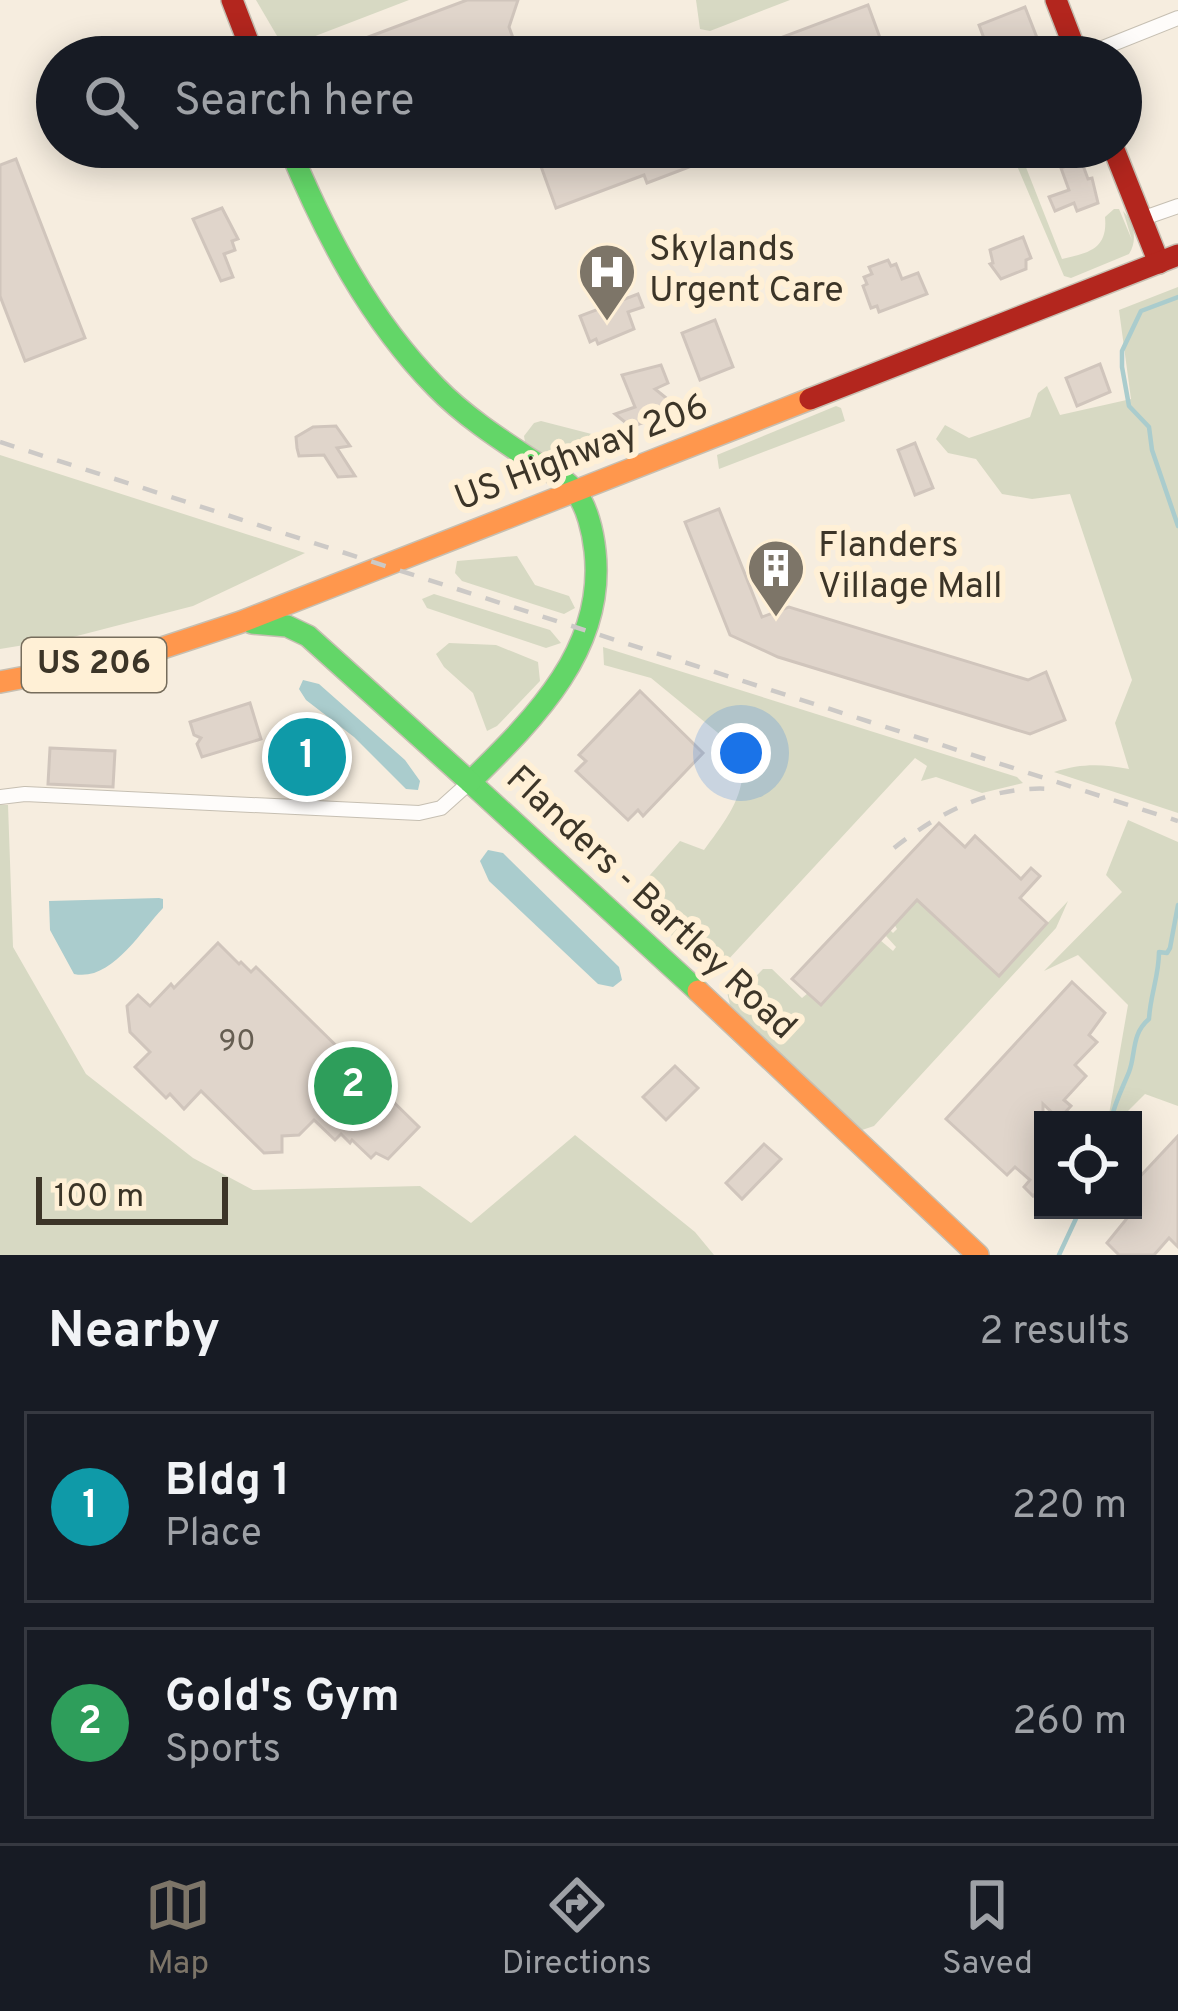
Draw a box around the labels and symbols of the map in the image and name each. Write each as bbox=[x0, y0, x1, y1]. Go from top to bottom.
place label: Skylands Urgent Care bbox=[649, 228, 844, 315]
hospital icon: Skylands Urgent Care bbox=[576, 241, 638, 323]
street label: US Highway 206 bbox=[449, 385, 715, 523]
place label: Flanders Village Mall bbox=[818, 524, 1003, 611]
building icon: Flanders Village Mall bbox=[745, 537, 807, 619]
road number: US 206 bbox=[22, 638, 166, 692]
pin: 1 bbox=[268, 712, 346, 802]
your location bbox=[711, 723, 771, 783]
street label: Flanders - Bartley Road bbox=[495, 757, 805, 1051]
house number: 90 bbox=[219, 1024, 255, 1061]
pin: 2 bbox=[314, 1041, 392, 1131]
scale bar bbox=[36, 1171, 228, 1224]

